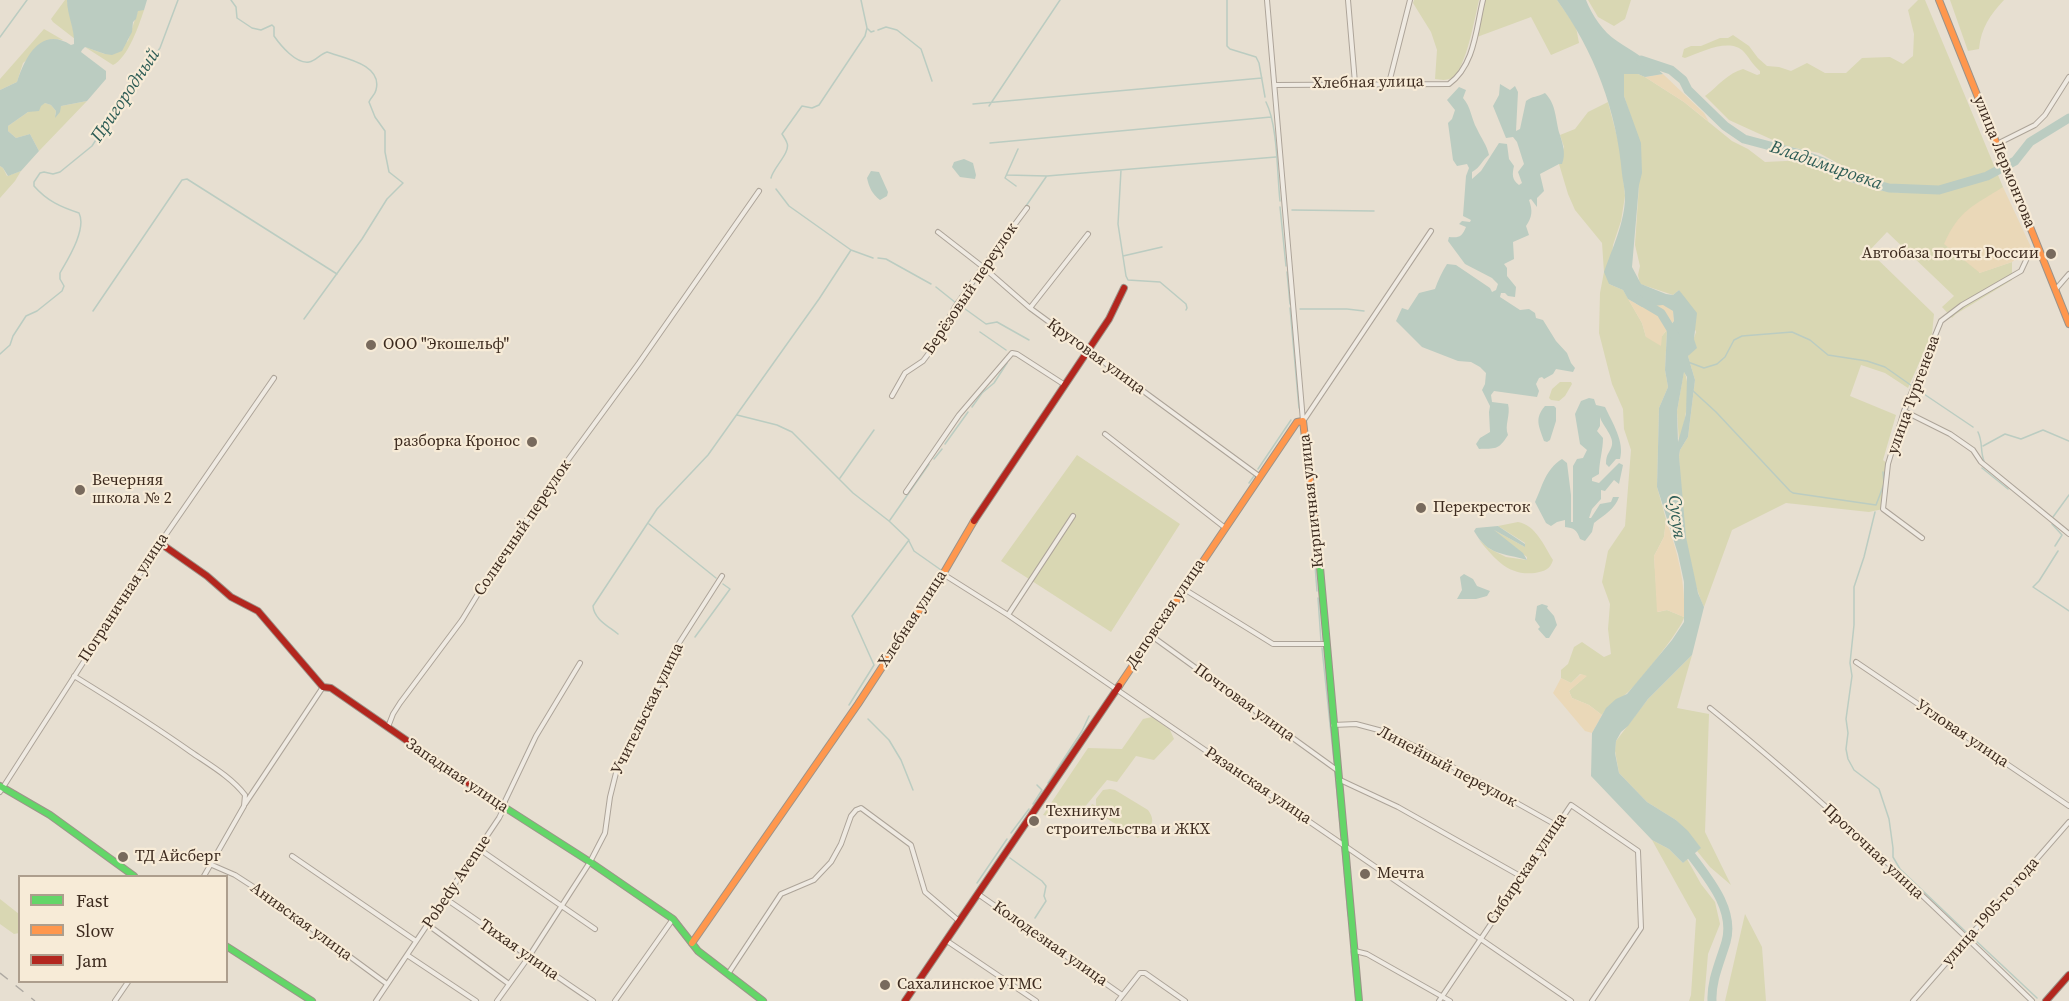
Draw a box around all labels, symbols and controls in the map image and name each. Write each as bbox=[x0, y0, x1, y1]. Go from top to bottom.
water label: Пригородный bbox=[87, 45, 165, 147]
street label: Хлебная улица bbox=[1312, 72, 1424, 94]
street label: улица Лермонтова bbox=[1969, 93, 2039, 231]
water label: Владимировка bbox=[1767, 137, 1885, 195]
street label: Берёзовый переулок bbox=[920, 220, 1022, 358]
place label: Автобаза почты России bbox=[1862, 244, 2039, 264]
marker: Автобаза почты России bbox=[2044, 247, 2058, 261]
street label: Круговая улица bbox=[1043, 315, 1149, 399]
street label: улица Тургенева bbox=[1884, 333, 1944, 457]
place label: ООО "Экошельф" bbox=[383, 335, 509, 355]
marker: ООО "Экошельф" bbox=[364, 338, 378, 352]
place label: разборка Кронос bbox=[394, 432, 520, 452]
street label: Кирпичная улица bbox=[1295, 433, 1329, 569]
marker: разборка Кронос bbox=[525, 435, 539, 449]
street label: Солнечный переулок bbox=[470, 456, 576, 600]
place label: Вечерняя школа № 2 bbox=[92, 471, 172, 509]
marker: Вечерняя школа № 2 bbox=[73, 483, 87, 497]
water label: Сусуя bbox=[1663, 494, 1689, 540]
place label: Перекресток bbox=[1433, 498, 1530, 518]
marker: Перекресток bbox=[1414, 501, 1428, 515]
street label: Пограничная улица bbox=[75, 530, 173, 666]
street label: Деповская улица bbox=[1122, 556, 1210, 672]
street label: Хлебная улица bbox=[874, 567, 952, 671]
street label: Учительская улица bbox=[608, 640, 688, 778]
street label: Почтовая улица bbox=[1190, 660, 1298, 746]
street label: Угловая улица bbox=[1912, 696, 2012, 772]
street label: Линейный переулок bbox=[1374, 722, 1520, 812]
street label: Западная улица bbox=[402, 735, 512, 817]
street label: Рязанская улица bbox=[1201, 743, 1315, 829]
street label: Проточная улица bbox=[1818, 800, 1928, 904]
place label: Техникум строительства и ЖКХ bbox=[1046, 802, 1210, 840]
street label: Сибирская улица bbox=[1483, 810, 1571, 928]
marker: Техникум строительства и ЖКХ bbox=[1027, 814, 1041, 828]
street label: Pobedy Avenue bbox=[419, 832, 495, 932]
place label: ТД Айсберг bbox=[135, 847, 221, 867]
marker: ТД Айсберг bbox=[116, 850, 130, 864]
street label: улица 1905-го года bbox=[1938, 854, 2044, 970]
place label: Мечта bbox=[1377, 864, 1424, 884]
marker: Мечта bbox=[1358, 867, 1372, 881]
legend bbox=[18, 875, 228, 983]
street label: Анивская улица bbox=[246, 879, 356, 965]
text: Fast bbox=[76, 888, 109, 913]
street label: Колодезная улица bbox=[989, 897, 1111, 991]
street label: Тихая улица bbox=[475, 915, 563, 985]
text: Slow bbox=[76, 918, 114, 943]
text: Jam bbox=[76, 948, 108, 973]
place label: Сахалинское УГМС bbox=[897, 975, 1042, 995]
marker: Сахалинское УГМС bbox=[878, 978, 892, 992]

